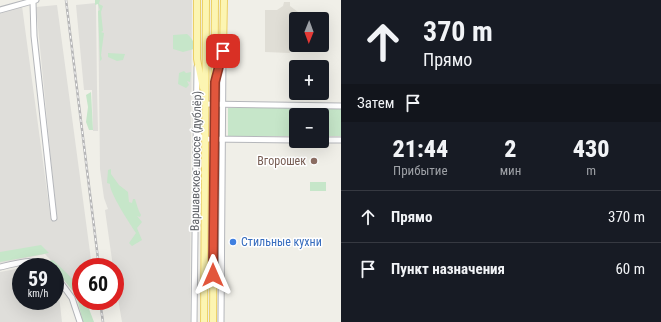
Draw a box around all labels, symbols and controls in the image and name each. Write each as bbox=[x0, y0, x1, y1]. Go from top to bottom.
north arrow bbox=[289, 12, 329, 52]
map controls bbox=[289, 12, 329, 148]
text: 370 m bbox=[423, 15, 493, 48]
icon: ahead bbox=[357, 16, 409, 68]
pin bbox=[206, 34, 240, 68]
icon: arrive bbox=[212, 40, 234, 62]
text: Прямо bbox=[423, 49, 472, 70]
button: + bbox=[289, 60, 329, 100]
street label: Варшавское шоссе (дублёр) bbox=[188, 91, 204, 231]
icon: arrive bbox=[402, 92, 424, 114]
text: Затем bbox=[357, 94, 394, 112]
button: − bbox=[289, 108, 329, 148]
text: 21:44 bbox=[393, 135, 448, 163]
text: 2 bbox=[504, 135, 517, 163]
text: 430 bbox=[573, 135, 609, 163]
place label: Вгорошек bbox=[257, 154, 306, 168]
marker: Вгорошек bbox=[309, 156, 319, 166]
text: Прибытие bbox=[393, 163, 448, 178]
text: мин bbox=[500, 163, 521, 178]
text: m bbox=[586, 163, 596, 178]
icon: ahead bbox=[357, 206, 379, 228]
text: Прямо bbox=[391, 208, 432, 226]
text: 370 m bbox=[608, 208, 645, 226]
place label: Стильные кухни bbox=[241, 235, 322, 249]
marker: Стильные кухни bbox=[228, 237, 238, 247]
position arrow bbox=[192, 254, 234, 296]
speed limit sign: 60 bbox=[72, 258, 124, 310]
icon: arrive bbox=[357, 258, 379, 280]
text: Пункт назначения bbox=[391, 260, 505, 278]
text: 60 m bbox=[615, 260, 645, 278]
text: 59 bbox=[28, 267, 48, 291]
text: km/h bbox=[28, 288, 48, 299]

